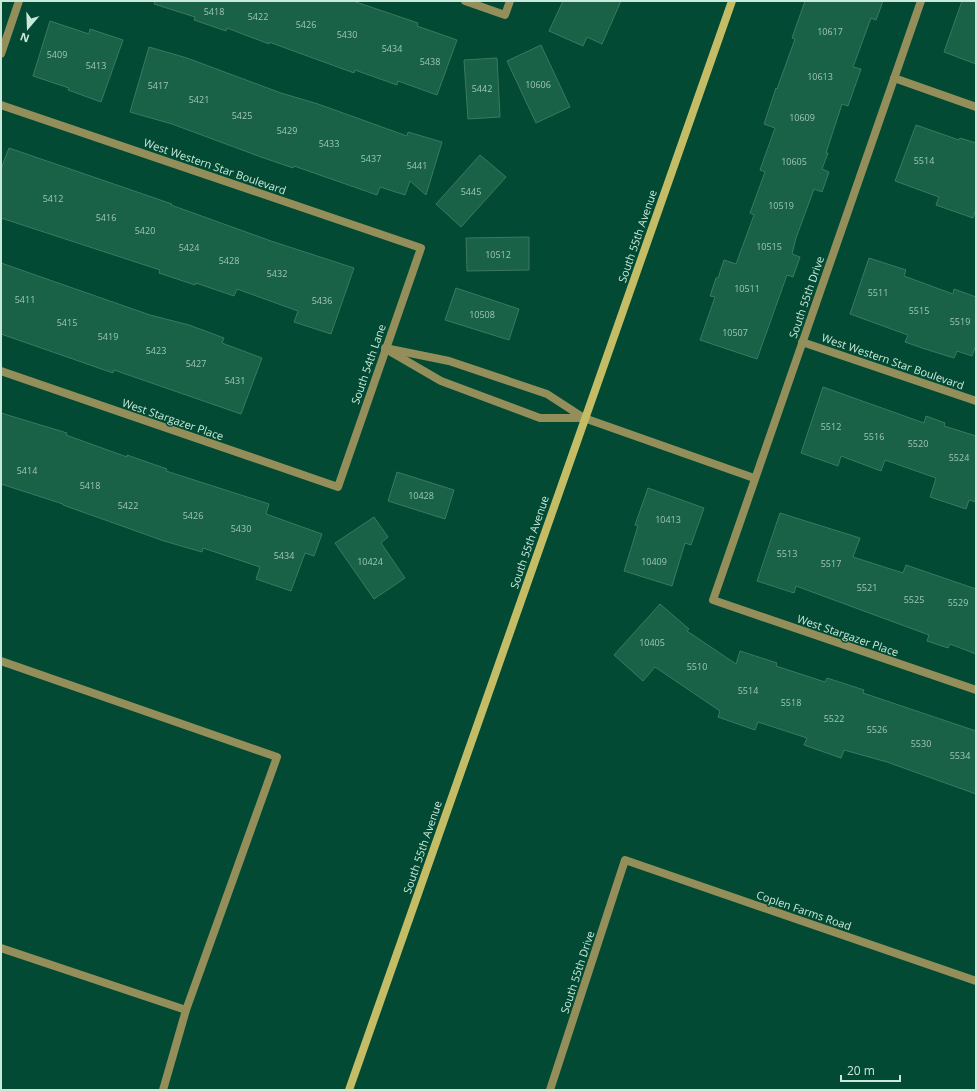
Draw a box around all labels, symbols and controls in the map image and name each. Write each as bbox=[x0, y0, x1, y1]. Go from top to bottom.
house number: 5418 bbox=[204, 5, 224, 18]
north arrow bbox=[8, 8, 48, 48]
house number: 5422 bbox=[248, 10, 268, 23]
house number: 5426 bbox=[296, 18, 316, 31]
house number: 10617 bbox=[817, 25, 843, 38]
house number: 5430 bbox=[337, 28, 357, 41]
text: N bbox=[18, 29, 31, 46]
house number: 5434 bbox=[382, 42, 402, 55]
house number: 5409 bbox=[47, 48, 67, 61]
house number: 5438 bbox=[420, 55, 440, 68]
house number: 5413 bbox=[86, 59, 106, 72]
house number: 10613 bbox=[807, 70, 833, 83]
house number: 10606 bbox=[525, 78, 551, 91]
house number: 5417 bbox=[148, 79, 168, 92]
house number: 5442 bbox=[472, 82, 492, 95]
house number: 5421 bbox=[189, 93, 209, 106]
house number: 5425 bbox=[232, 109, 252, 122]
house number: 10609 bbox=[789, 111, 815, 124]
house number: 5429 bbox=[277, 124, 297, 137]
street label: West Western Star Boulevard bbox=[142, 135, 288, 197]
house number: 5433 bbox=[319, 137, 339, 150]
house number: 5437 bbox=[361, 152, 381, 165]
house number: 5514 bbox=[914, 154, 934, 167]
house number: 10605 bbox=[781, 155, 807, 168]
house number: 5441 bbox=[407, 159, 427, 172]
house number: 5445 bbox=[461, 185, 481, 198]
street label: South 55th Avenue bbox=[614, 188, 660, 284]
house number: 5412 bbox=[43, 192, 63, 205]
house number: 10519 bbox=[768, 199, 794, 212]
house number: 5416 bbox=[96, 211, 116, 224]
house number: 5420 bbox=[135, 224, 155, 237]
house number: 10515 bbox=[756, 240, 782, 253]
house number: 5424 bbox=[179, 241, 199, 254]
house number: 10512 bbox=[485, 248, 511, 261]
house number: 5428 bbox=[219, 254, 239, 267]
street label: South 55th Drive bbox=[785, 254, 827, 340]
house number: 5432 bbox=[267, 267, 287, 280]
house number: 10511 bbox=[734, 282, 760, 295]
house number: 5511 bbox=[868, 286, 888, 299]
house number: 5411 bbox=[15, 293, 35, 306]
house number: 5436 bbox=[312, 294, 332, 307]
house number: 5515 bbox=[909, 304, 929, 317]
house number: 10508 bbox=[469, 308, 495, 321]
house number: 5519 bbox=[950, 315, 970, 328]
house number: 5415 bbox=[57, 316, 77, 329]
street label: South 54th Lane bbox=[347, 322, 389, 406]
house number: 10507 bbox=[722, 326, 748, 339]
house number: 5419 bbox=[98, 330, 118, 343]
street label: West Western Star Boulevard bbox=[820, 330, 966, 392]
house number: 5423 bbox=[146, 344, 166, 357]
house number: 5427 bbox=[186, 357, 206, 370]
house number: 5431 bbox=[225, 374, 245, 387]
street label: West Stargazer Place bbox=[120, 395, 226, 443]
house number: 5512 bbox=[821, 420, 841, 433]
house number: 5516 bbox=[864, 430, 884, 443]
house number: 5520 bbox=[908, 437, 928, 450]
house number: 5524 bbox=[949, 451, 969, 464]
house number: 5414 bbox=[17, 464, 37, 477]
house number: 5418 bbox=[80, 479, 100, 492]
house number: 10428 bbox=[408, 489, 434, 502]
street label: South 55th Avenue bbox=[506, 494, 552, 590]
house number: 5422 bbox=[118, 499, 138, 512]
house number: 5426 bbox=[183, 509, 203, 522]
house number: 10413 bbox=[655, 513, 681, 526]
house number: 5430 bbox=[231, 522, 251, 535]
house number: 5513 bbox=[777, 547, 797, 560]
house number: 5434 bbox=[274, 549, 294, 562]
house number: 10424 bbox=[357, 555, 383, 568]
house number: 10409 bbox=[641, 555, 667, 568]
house number: 5517 bbox=[821, 557, 841, 570]
house number: 5521 bbox=[857, 581, 877, 594]
house number: 5525 bbox=[904, 593, 924, 606]
house number: 5529 bbox=[948, 596, 968, 609]
street label: West Stargazer Place bbox=[795, 611, 901, 659]
house number: 10405 bbox=[639, 636, 665, 649]
house number: 5510 bbox=[687, 660, 707, 673]
house number: 5514 bbox=[738, 684, 758, 697]
house number: 5518 bbox=[781, 696, 801, 709]
house number: 5522 bbox=[824, 712, 844, 725]
house number: 5526 bbox=[867, 723, 887, 736]
house number: 5530 bbox=[911, 737, 931, 750]
house number: 5534 bbox=[950, 749, 970, 762]
street label: South 55th Avenue bbox=[399, 799, 445, 895]
street label: Coplen Farms Road bbox=[754, 887, 854, 933]
street label: South 55th Drive bbox=[557, 929, 597, 1015]
scale bar bbox=[841, 1057, 900, 1083]
text: 20 m bbox=[847, 1062, 875, 1079]

